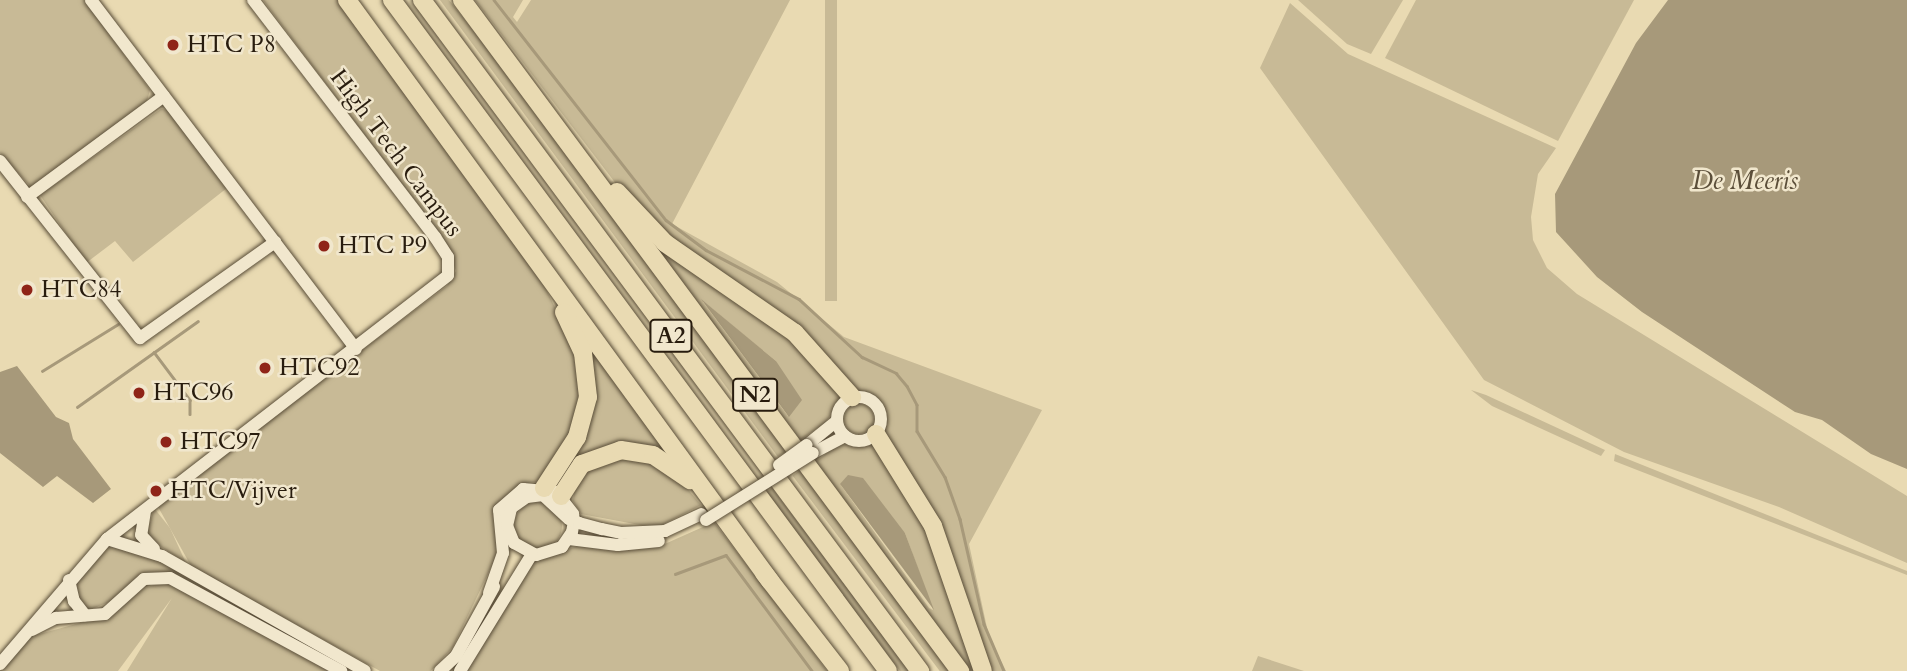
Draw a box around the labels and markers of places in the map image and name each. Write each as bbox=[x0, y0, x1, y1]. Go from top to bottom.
place label: HTC P8 bbox=[187, 31, 276, 59]
marker: HTC P8 bbox=[165, 37, 181, 53]
place label: HTC P9 bbox=[338, 232, 427, 260]
marker: HTC P9 bbox=[316, 238, 332, 254]
place label: HTC84 bbox=[41, 276, 122, 304]
marker: HTC84 bbox=[19, 282, 35, 298]
place label: HTC92 bbox=[279, 354, 360, 382]
marker: HTC92 bbox=[257, 360, 273, 376]
place label: HTC96 bbox=[153, 379, 234, 407]
marker: HTC96 bbox=[131, 385, 147, 401]
place label: HTC97 bbox=[180, 428, 261, 456]
marker: HTC97 bbox=[158, 434, 174, 450]
place label: HTC/Vijver bbox=[170, 477, 297, 505]
marker: HTC/Vijver bbox=[148, 483, 164, 499]

